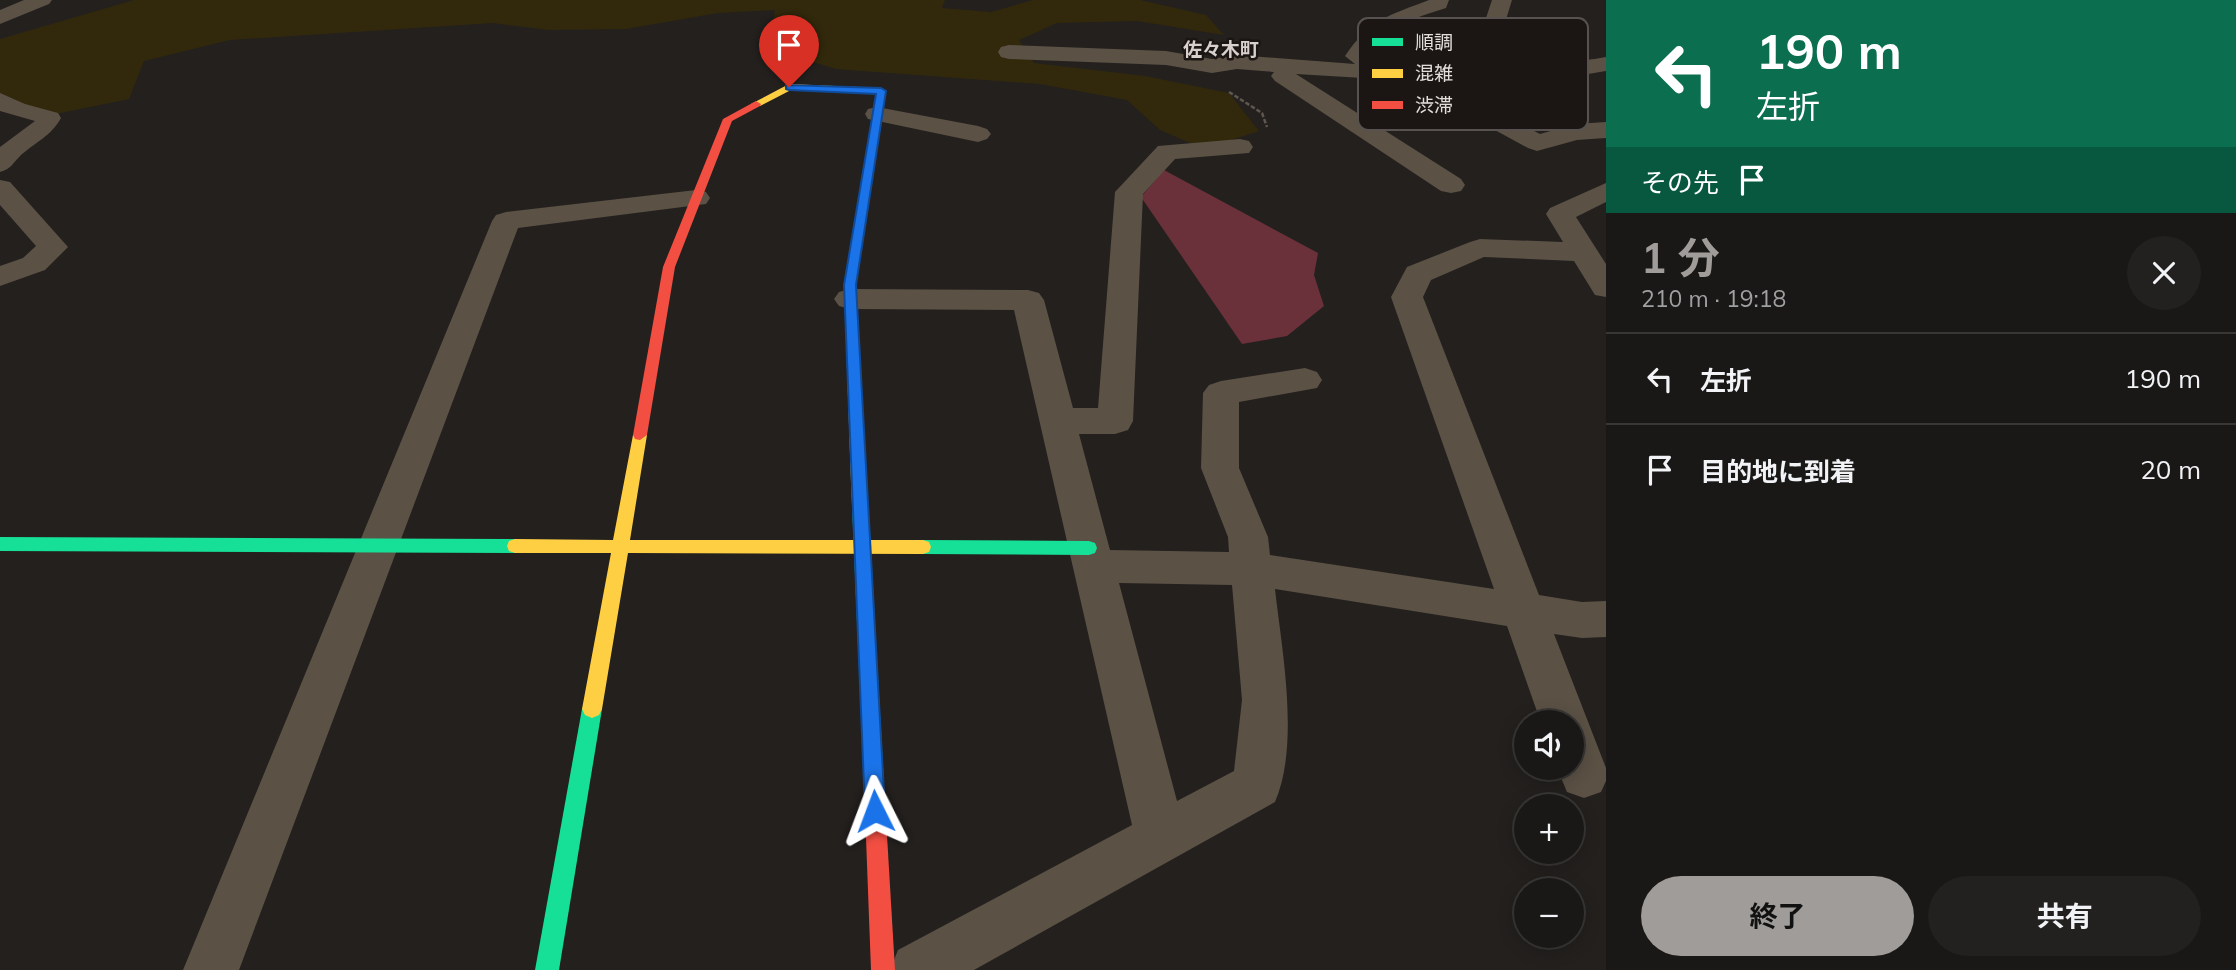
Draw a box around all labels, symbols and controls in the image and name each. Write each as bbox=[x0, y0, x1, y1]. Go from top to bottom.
pin bbox=[759, 15, 819, 87]
legend bbox=[1358, 18, 1588, 130]
text: 190 m bbox=[1756, 20, 1902, 81]
icon: arrive bbox=[770, 26, 808, 64]
icon: left bbox=[1641, 28, 1732, 119]
text: 順調 bbox=[1415, 30, 1453, 54]
district label: 佐々木町 bbox=[1183, 37, 1259, 61]
text: 混雑 bbox=[1415, 61, 1453, 85]
text: 左折 bbox=[1756, 86, 1820, 126]
text: 渋滞 bbox=[1415, 93, 1453, 117]
icon: arrive bbox=[1733, 161, 1771, 199]
text: その先 bbox=[1641, 166, 1719, 199]
text: 1 分 bbox=[1641, 231, 1720, 284]
button: close bbox=[2127, 236, 2201, 310]
text: 210 m · 19:18 bbox=[1641, 284, 1786, 313]
icon: left bbox=[1641, 360, 1679, 398]
text: 190 m bbox=[2125, 362, 2201, 395]
text: 左折 bbox=[1700, 364, 1752, 397]
icon: arrive bbox=[1641, 451, 1679, 489]
text: 20 m bbox=[2140, 453, 2201, 486]
text: 目的地に到着 bbox=[1700, 455, 1856, 488]
map controls bbox=[1514, 710, 1584, 948]
button: sound bbox=[1514, 710, 1584, 780]
position arrow bbox=[838, 774, 912, 848]
button: + bbox=[1514, 794, 1584, 864]
button: 終了 bbox=[1641, 876, 1914, 956]
button: 共有 bbox=[1928, 876, 2201, 956]
button: − bbox=[1514, 878, 1584, 948]

